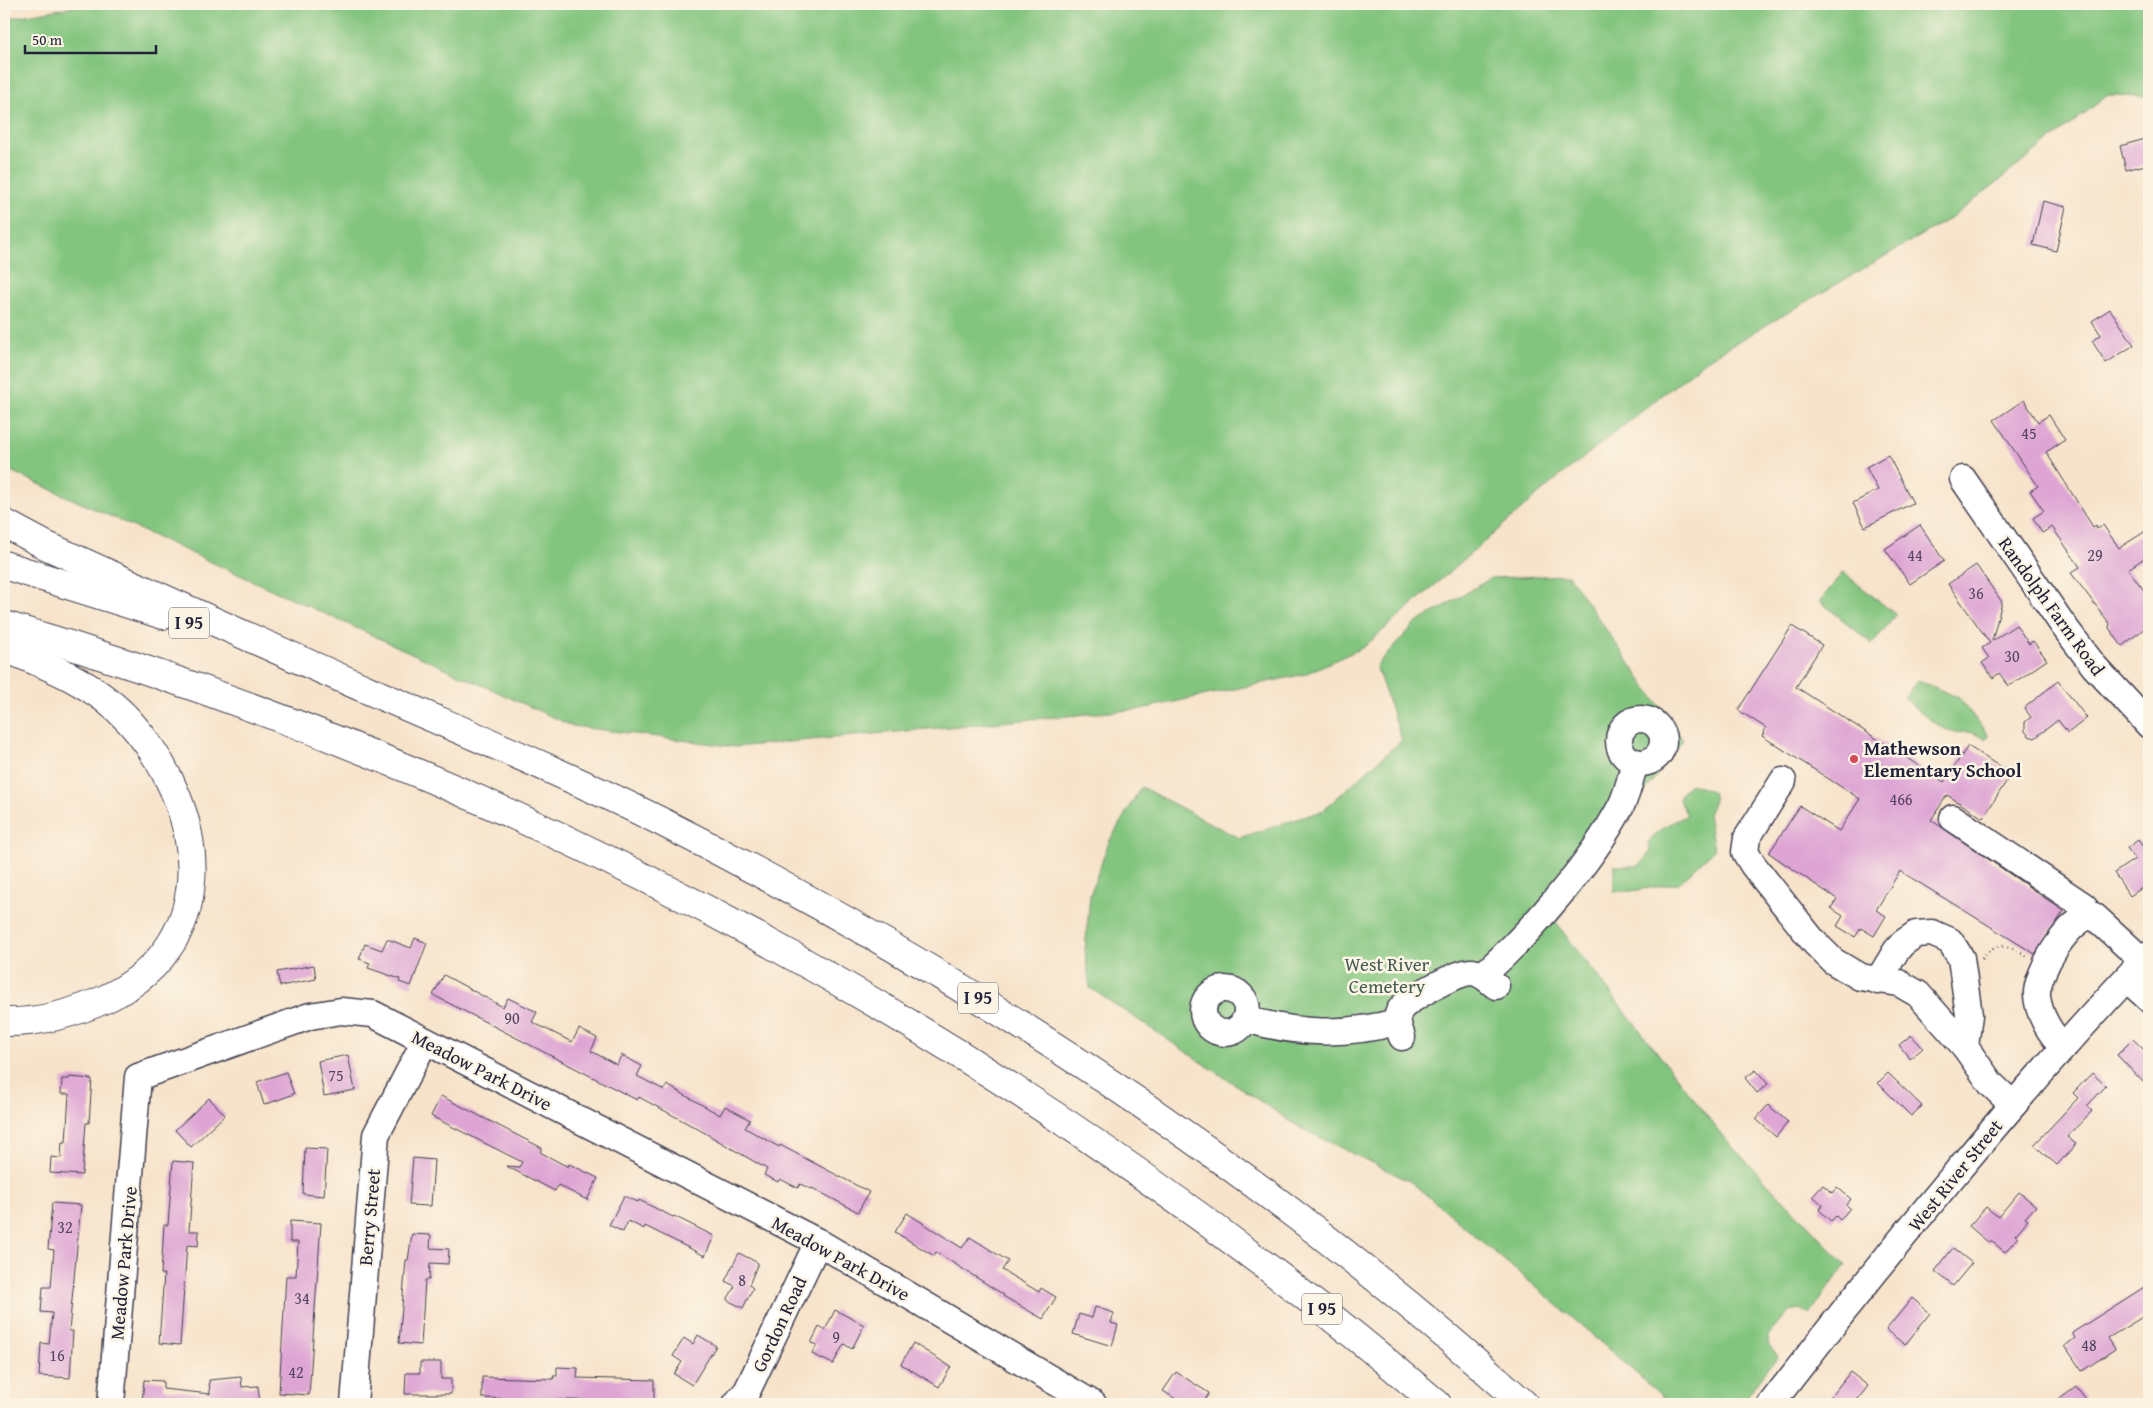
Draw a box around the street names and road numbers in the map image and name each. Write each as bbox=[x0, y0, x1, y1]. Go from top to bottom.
street label: Randolph Farm Road bbox=[1992, 531, 2113, 682]
road number: I 95 bbox=[169, 608, 209, 638]
road number: I 95 bbox=[958, 982, 998, 1014]
street label: Meadow Park Drive bbox=[407, 1023, 557, 1118]
street label: West River Street bbox=[1901, 1113, 2009, 1237]
street label: Berry Street bbox=[351, 1167, 387, 1267]
street label: Meadow Park Drive bbox=[102, 1185, 144, 1341]
street label: Meadow Park Drive bbox=[767, 1208, 915, 1308]
street label: Gordon Road bbox=[745, 1271, 814, 1377]
road number: I 95 bbox=[1302, 1294, 1342, 1325]

